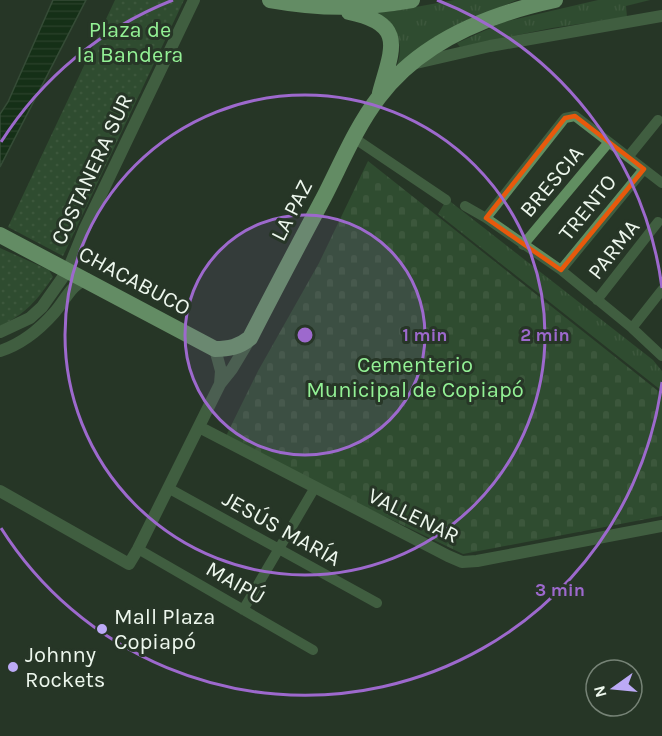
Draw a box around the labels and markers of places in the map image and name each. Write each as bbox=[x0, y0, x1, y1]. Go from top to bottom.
centre of rings bbox=[295, 325, 315, 345]
place label: Mall Plaza Copiapó bbox=[114, 604, 215, 655]
marker: Mall Plaza Copiapó bbox=[95, 622, 109, 636]
place label: Johnny Rockets bbox=[25, 642, 105, 693]
marker: Johnny Rockets bbox=[6, 660, 20, 674]

